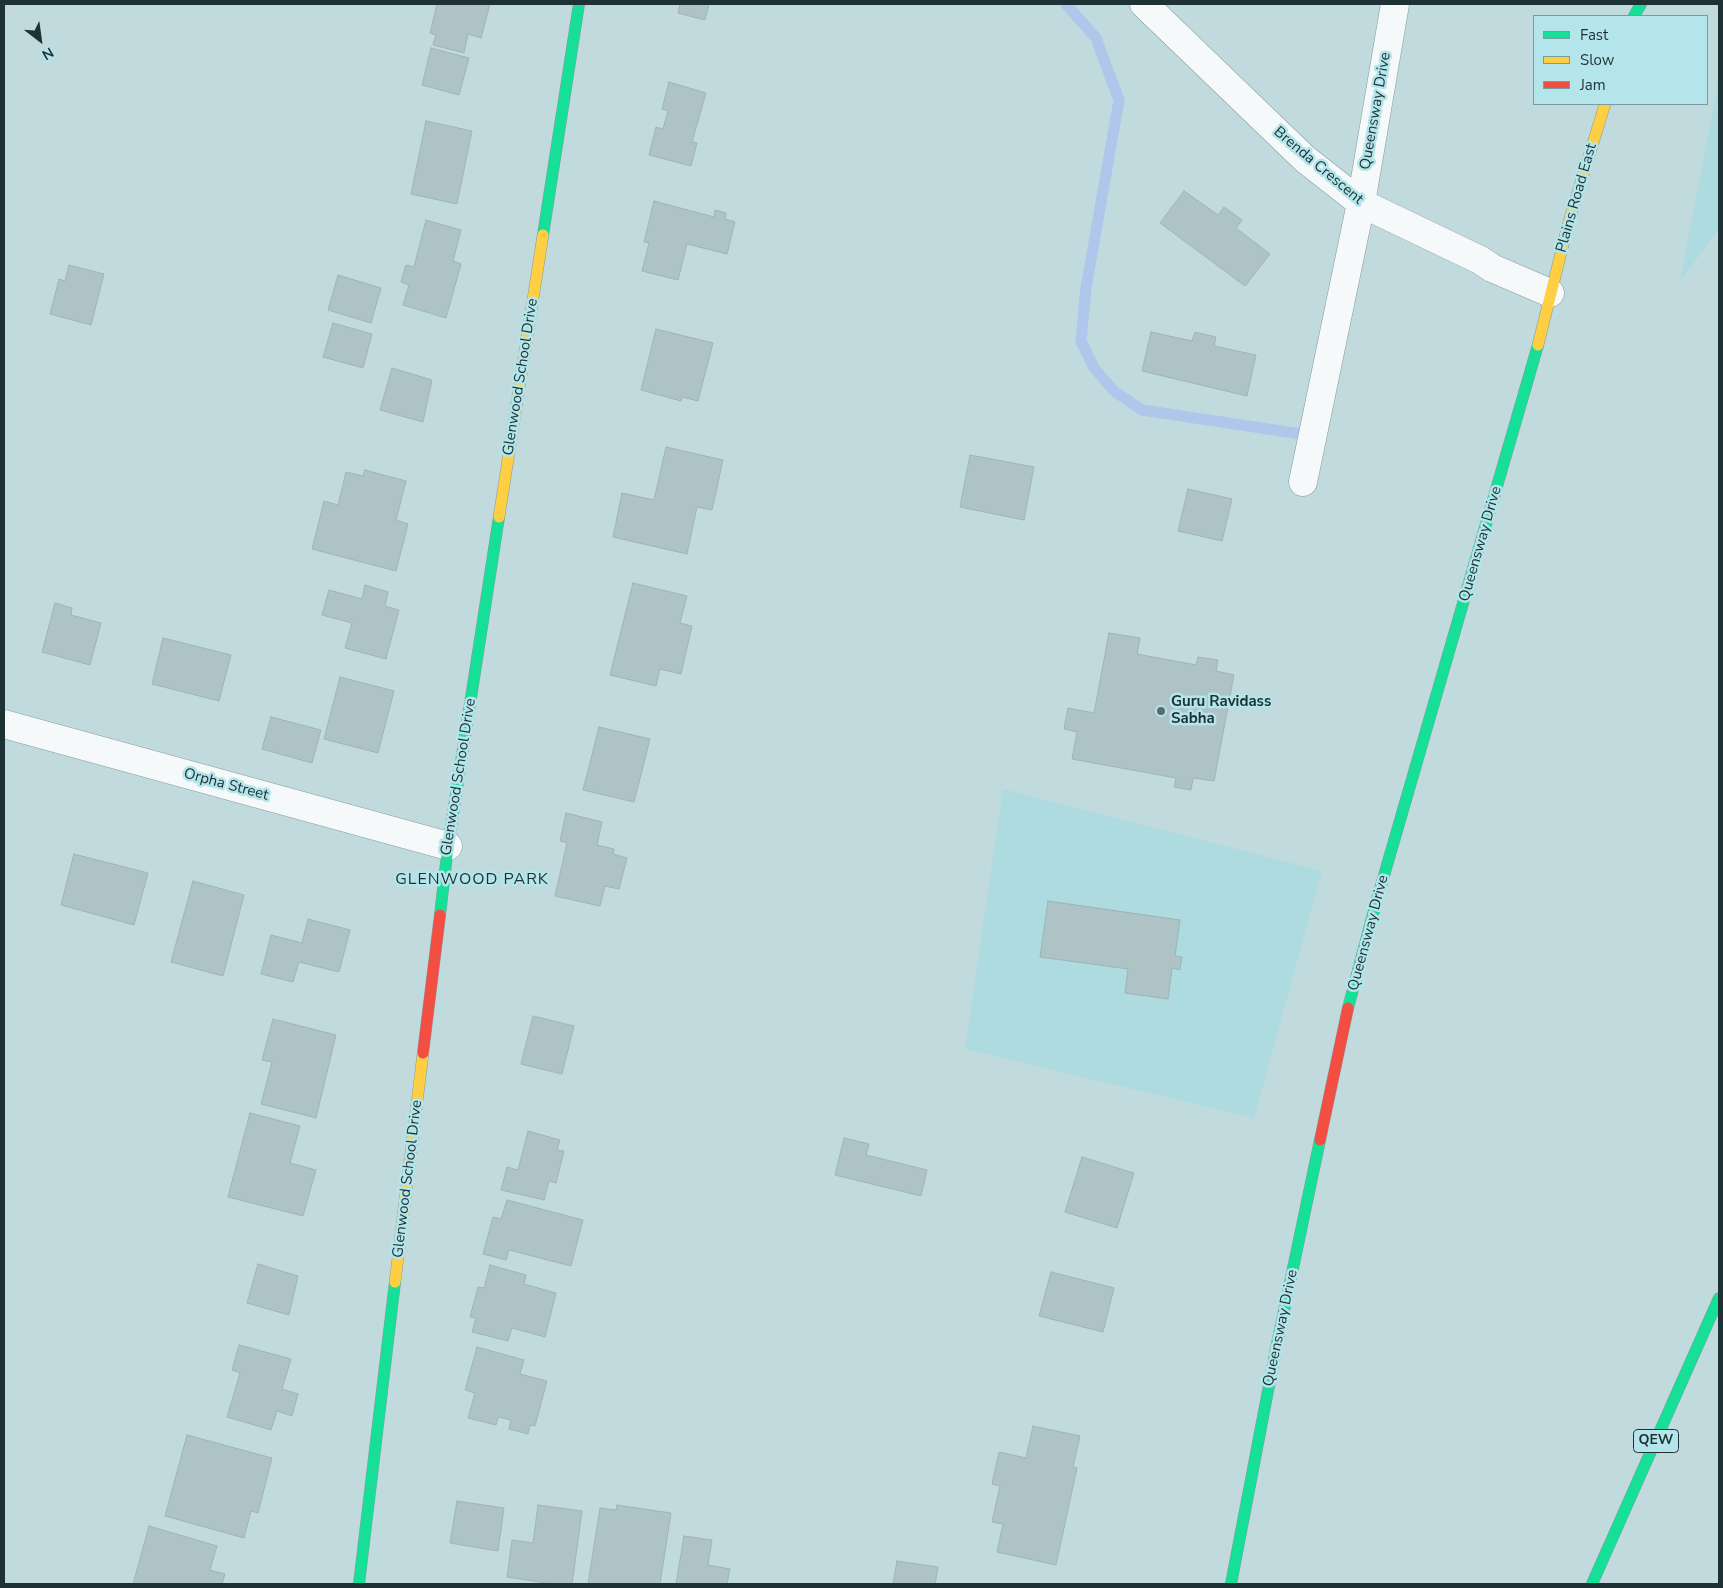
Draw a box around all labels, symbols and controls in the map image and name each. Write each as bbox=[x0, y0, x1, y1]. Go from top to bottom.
north arrow bbox=[15, 15, 65, 65]
legend bbox=[1533, 15, 1708, 105]
text: Fast bbox=[1580, 25, 1608, 45]
text: N bbox=[38, 43, 57, 64]
text: Slow bbox=[1580, 50, 1614, 70]
street label: Queensway Drive bbox=[1357, 51, 1395, 171]
text: Jam bbox=[1580, 75, 1606, 95]
street label: Brenda Crescent bbox=[1269, 123, 1367, 209]
street label: Plains Road East bbox=[1553, 141, 1601, 255]
street label: Glenwood School Drive bbox=[500, 297, 542, 457]
street label: Queensway Drive bbox=[1456, 484, 1506, 604]
place label: Guru Ravidass Sabha bbox=[1171, 693, 1271, 728]
street label: Glenwood School Drive bbox=[438, 697, 480, 857]
marker: Guru Ravidass Sabha bbox=[1155, 705, 1167, 717]
street label: Orpha Street bbox=[182, 765, 270, 805]
district label: GLENWOOD PARK bbox=[394, 870, 550, 890]
street label: Queensway Drive bbox=[1345, 873, 1393, 993]
street label: Glenwood School Drive bbox=[389, 1099, 427, 1259]
street label: Queensway Drive bbox=[1260, 1268, 1302, 1388]
road number: QEW bbox=[1634, 1430, 1678, 1452]

